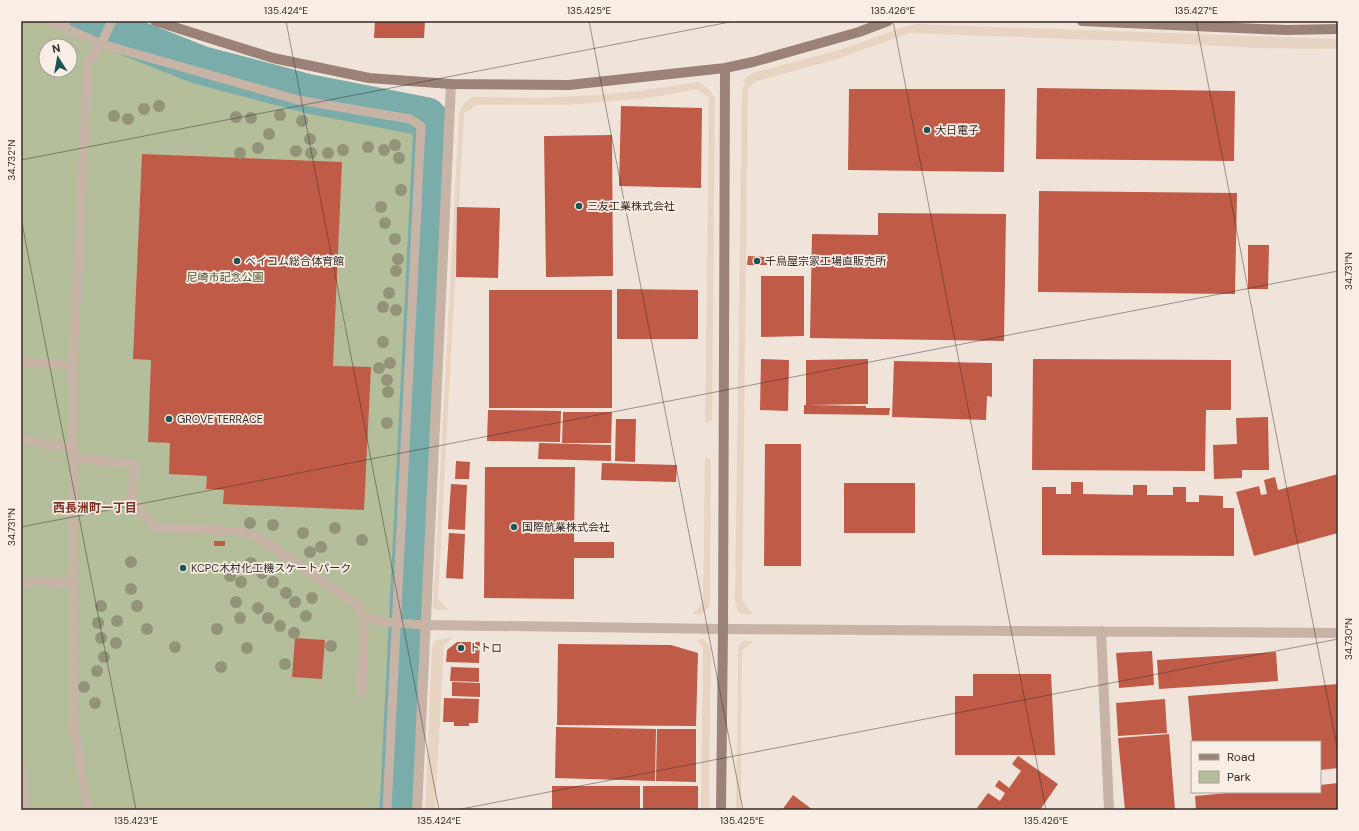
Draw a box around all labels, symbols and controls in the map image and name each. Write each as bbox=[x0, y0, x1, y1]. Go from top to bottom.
text: 135.424°E bbox=[264, 4, 308, 17]
text: 135.425°E bbox=[567, 4, 611, 17]
text: 135.426°E bbox=[871, 4, 915, 17]
text: 135.427°E bbox=[1174, 4, 1218, 17]
north arrow bbox=[38, 38, 78, 78]
text: N bbox=[51, 41, 61, 56]
place label: 大日電子 bbox=[935, 123, 979, 137]
marker: 大日電子 bbox=[922, 125, 932, 135]
text: 34.732°N bbox=[5, 140, 18, 180]
place label: 三友工業株式会社 bbox=[587, 199, 675, 213]
marker: 三友工業株式会社 bbox=[574, 201, 584, 211]
text: 34.731°N bbox=[1342, 252, 1355, 290]
place label: ベイコム総合体育館 bbox=[245, 254, 344, 268]
place label: 千鳥屋宗家工場直販売所 bbox=[765, 254, 887, 268]
marker: ベイコム総合体育館 bbox=[232, 256, 242, 266]
marker: 千鳥屋宗家工場直販売所 bbox=[752, 256, 762, 266]
park label: 尼崎市記念公園 bbox=[187, 270, 264, 284]
place label: GROVE TERRACE bbox=[177, 412, 263, 426]
marker: GROVE TERRACE bbox=[164, 414, 174, 424]
district label: 西長洲町一丁目 bbox=[53, 500, 137, 516]
text: 34.731°N bbox=[5, 508, 18, 546]
place label: 国際航業株式会社 bbox=[522, 520, 610, 534]
marker: 国際航業株式会社 bbox=[509, 522, 519, 532]
place label: KCPC木村化工機スケートパーク bbox=[191, 561, 351, 575]
marker: KCPC木村化工機スケートパーク bbox=[178, 563, 188, 573]
text: 34.730°N bbox=[1342, 618, 1355, 660]
place label: トトロ bbox=[469, 641, 502, 655]
marker: トトロ bbox=[456, 643, 466, 653]
legend bbox=[1191, 741, 1321, 793]
text: Road bbox=[1227, 749, 1255, 765]
text: Park bbox=[1227, 769, 1251, 785]
text: 135.423°E bbox=[114, 814, 158, 827]
text: 135.424°E bbox=[417, 814, 461, 827]
text: 135.425°E bbox=[720, 814, 764, 827]
text: 135.426°E bbox=[1024, 814, 1068, 827]

